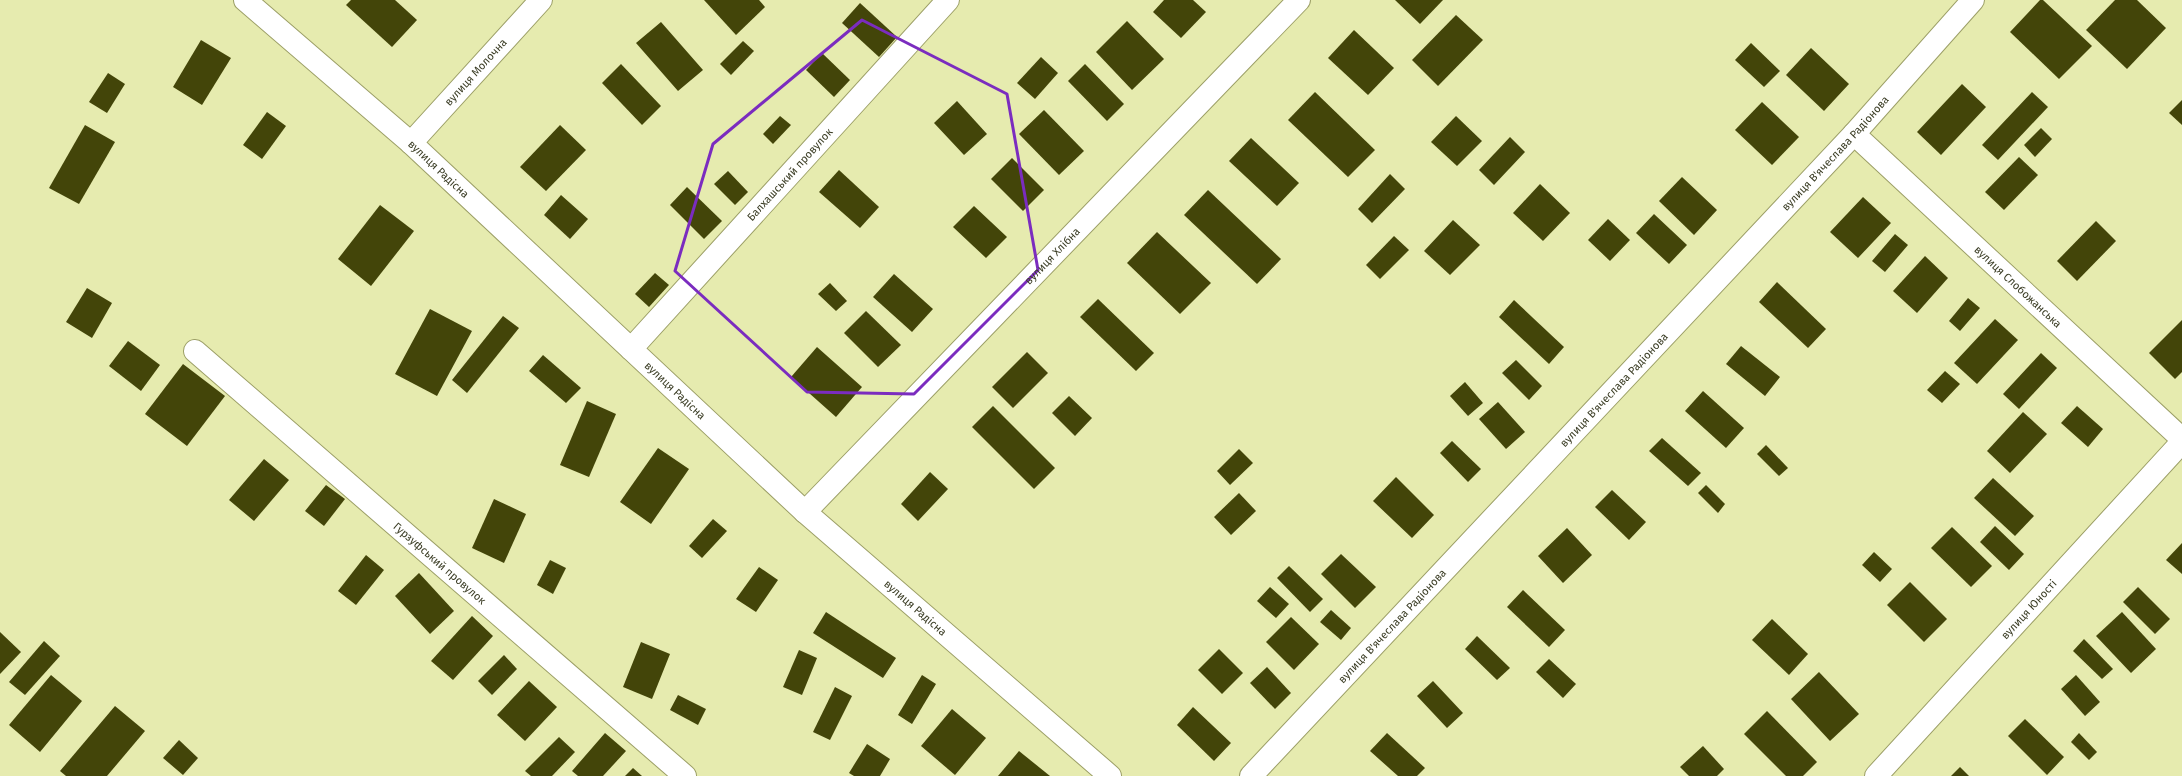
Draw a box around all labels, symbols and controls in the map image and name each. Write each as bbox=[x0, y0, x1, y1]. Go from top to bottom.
street label: вулиця Молочна bbox=[442, 36, 510, 108]
street label: вулиця В'ячеслава Радіонова bbox=[1779, 93, 1892, 214]
street label: Балхашський провулок bbox=[745, 125, 836, 224]
street label: вулиця Радісна bbox=[405, 138, 471, 201]
street label: вулиця Хлібна bbox=[1022, 225, 1083, 287]
street label: вулиця Слобожанська bbox=[1971, 243, 2064, 331]
street label: вулиця В'ячеслава Радіонова bbox=[1558, 330, 1671, 450]
street label: вулиця Радісна bbox=[642, 359, 708, 422]
street label: Гурзуфський провулок bbox=[390, 520, 489, 608]
street label: вулиця В'ячеслава Радіонова bbox=[1336, 566, 1449, 686]
street label: вулиця Радісна bbox=[881, 577, 949, 639]
street label: вулиця Юності bbox=[1999, 577, 2059, 642]

